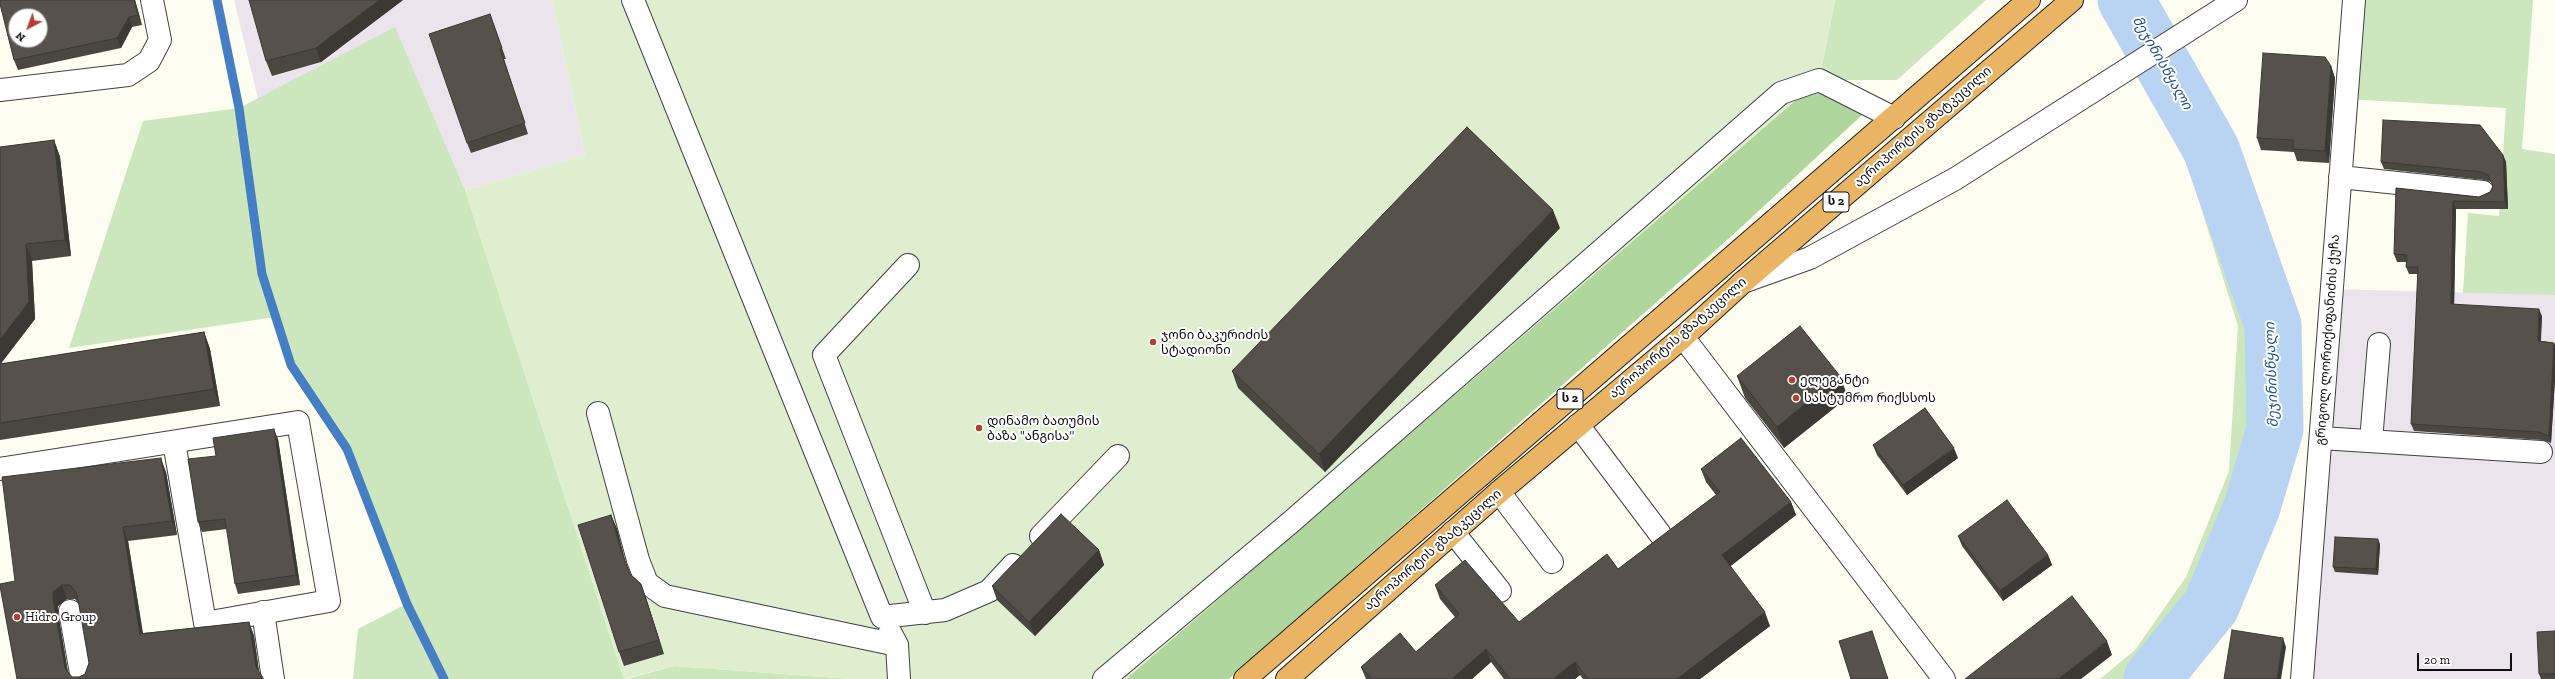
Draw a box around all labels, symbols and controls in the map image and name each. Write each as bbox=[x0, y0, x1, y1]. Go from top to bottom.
north arrow bbox=[8, 8, 48, 48]
water label: მეჯინისწყალი bbox=[2128, 13, 2196, 113]
text: N bbox=[13, 29, 28, 44]
street label: აეროპორტის გზატკეცილი bbox=[1851, 63, 1995, 191]
road number: ს 2 bbox=[1823, 192, 1849, 212]
street label: გრიგოლ ლორთქიფანიძის ქუჩა bbox=[2313, 234, 2343, 446]
street label: აეროპორტის გზატკეცილი bbox=[1606, 274, 1750, 402]
water label: მეჯინისწყალი bbox=[2262, 322, 2282, 428]
place label: ჯონი ბაკურიძის სტადიონი bbox=[1161, 327, 1268, 358]
marker: ჯონი ბაკურიძის სტადიონი bbox=[1148, 337, 1158, 347]
place label: ელეგანტი bbox=[1800, 372, 1869, 388]
marker: ელეგანტი bbox=[1787, 375, 1797, 385]
road number: ს 2 bbox=[1557, 389, 1583, 409]
place label: სასტუმრო რიქსსოს bbox=[1804, 390, 1936, 406]
marker: სასტუმრო რიქსსოს bbox=[1791, 393, 1801, 403]
place label: დინამო ბათუმის ბაზა "ანგისა" bbox=[987, 413, 1100, 444]
marker: დინამო ბათუმის ბაზა "ანგისა" bbox=[974, 423, 984, 433]
street label: აეროპორტის გზატკეცილი bbox=[1361, 486, 1505, 614]
place label: Hidro Group bbox=[25, 609, 96, 625]
marker: Hidro Group bbox=[12, 612, 22, 622]
scale bar bbox=[2419, 645, 2514, 671]
text: 20 m bbox=[2424, 653, 2450, 667]

